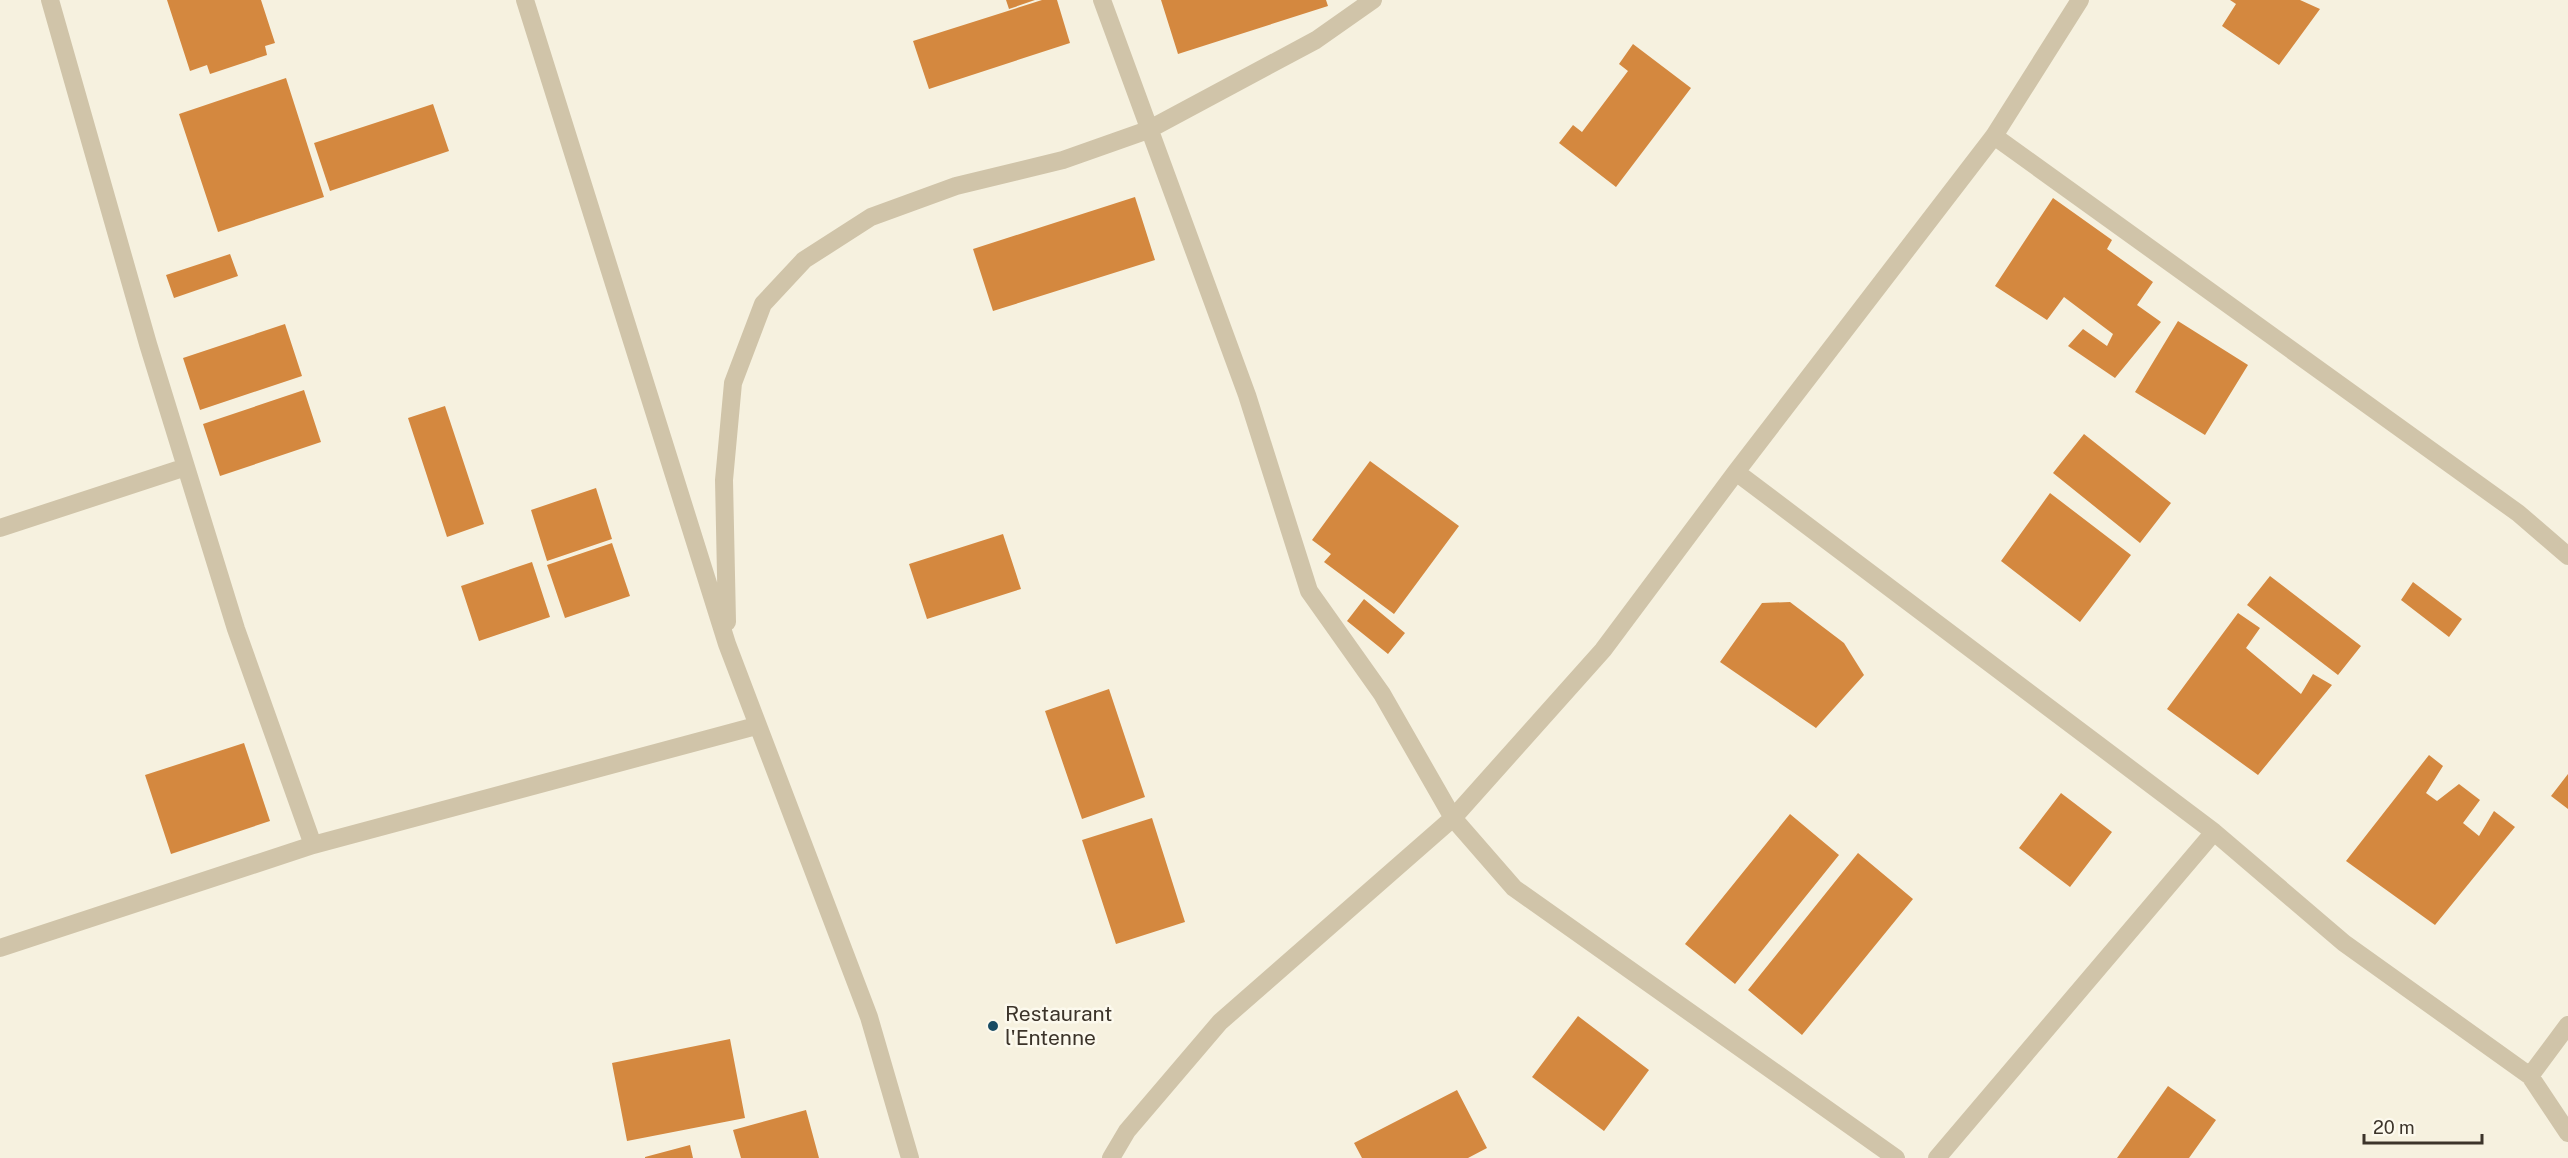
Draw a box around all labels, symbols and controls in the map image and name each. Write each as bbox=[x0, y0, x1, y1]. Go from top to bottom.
place label: Restaurant l'Entenne bbox=[1005, 1001, 1112, 1050]
marker: Restaurant l'Entenne bbox=[986, 1019, 1000, 1033]
scale bar bbox=[2364, 1107, 2482, 1145]
text: 20 m bbox=[2373, 1117, 2415, 1138]

